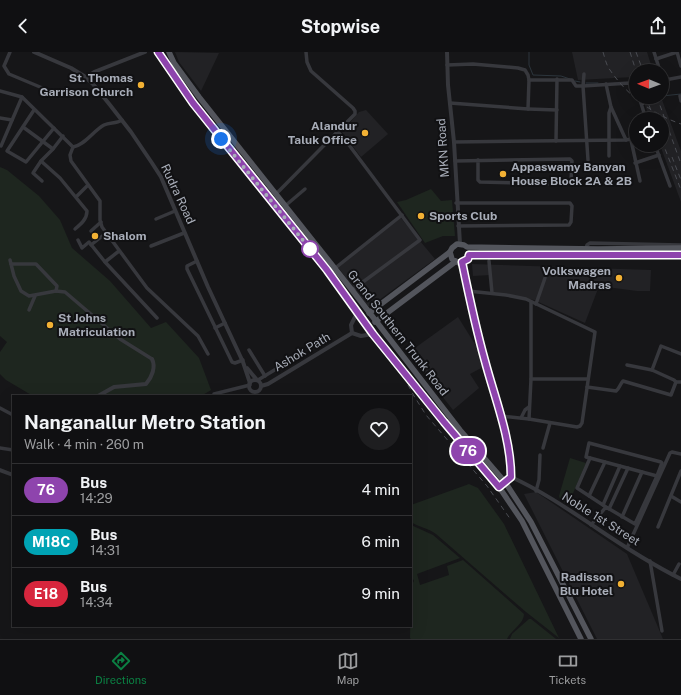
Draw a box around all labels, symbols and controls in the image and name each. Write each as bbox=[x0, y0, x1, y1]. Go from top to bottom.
icon: back bbox=[12, 15, 34, 37]
icon: share bbox=[647, 15, 669, 37]
text: Stopwise bbox=[301, 16, 380, 37]
north arrow bbox=[629, 64, 669, 104]
map controls bbox=[629, 64, 669, 152]
place label: St. Thomas Garrison Church bbox=[39, 71, 133, 99]
marker: St. Thomas Garrison Church bbox=[136, 80, 146, 90]
button: locate bbox=[629, 112, 669, 152]
street label: MKN Road bbox=[434, 118, 452, 178]
place label: Alandur Taluk Office bbox=[288, 119, 357, 147]
marker: Alandur Taluk Office bbox=[360, 128, 370, 138]
your location bbox=[211, 129, 231, 149]
place label: Appaswamy Banyan House Block 2A & 2B bbox=[511, 160, 632, 188]
street label: Rudra Road bbox=[158, 162, 198, 226]
marker: Appaswamy Banyan House Block 2A & 2B bbox=[498, 169, 508, 179]
place label: Sports Club bbox=[429, 209, 497, 223]
marker: Sports Club bbox=[416, 211, 426, 221]
place label: Shalom bbox=[103, 229, 147, 243]
marker: Shalom bbox=[90, 231, 100, 241]
unlabelled marker bbox=[301, 240, 319, 258]
place label: Volkswagen Madras bbox=[542, 264, 611, 292]
street label: Grand Southern Trunk Road bbox=[345, 268, 451, 398]
marker: Volkswagen Madras bbox=[614, 273, 624, 283]
place label: St Johns Matriculation bbox=[58, 311, 135, 339]
marker: St Johns Matriculation bbox=[45, 320, 55, 330]
street label: Ashok Path bbox=[271, 330, 333, 374]
button: heart bbox=[358, 408, 400, 450]
text: Nanganallur Metro Station bbox=[24, 411, 266, 433]
text: Walk · 4 min · 260 m bbox=[24, 437, 144, 452]
line badge: 76 bbox=[450, 438, 486, 464]
text: 76 bbox=[459, 443, 477, 459]
text: Bus bbox=[80, 474, 107, 491]
text: 4 min bbox=[361, 481, 400, 498]
text: 76 bbox=[37, 482, 55, 498]
street label: Noble 1st Street bbox=[559, 489, 643, 549]
text: 14:29 bbox=[80, 491, 113, 506]
text: Bus bbox=[90, 526, 117, 543]
text: 6 min bbox=[362, 533, 400, 550]
text: M18C bbox=[32, 534, 70, 550]
text: 14:31 bbox=[90, 543, 120, 558]
place label: Radisson Blu Hotel bbox=[560, 570, 613, 598]
text: Bus bbox=[80, 578, 107, 595]
marker: Radisson Blu Hotel bbox=[616, 579, 626, 589]
text: 9 min bbox=[362, 585, 400, 602]
text: E18 bbox=[34, 586, 58, 602]
text: 14:34 bbox=[80, 595, 113, 610]
tab: Directions bbox=[95, 650, 147, 686]
tab: Map bbox=[337, 650, 359, 686]
tab: Tickets bbox=[549, 650, 586, 686]

